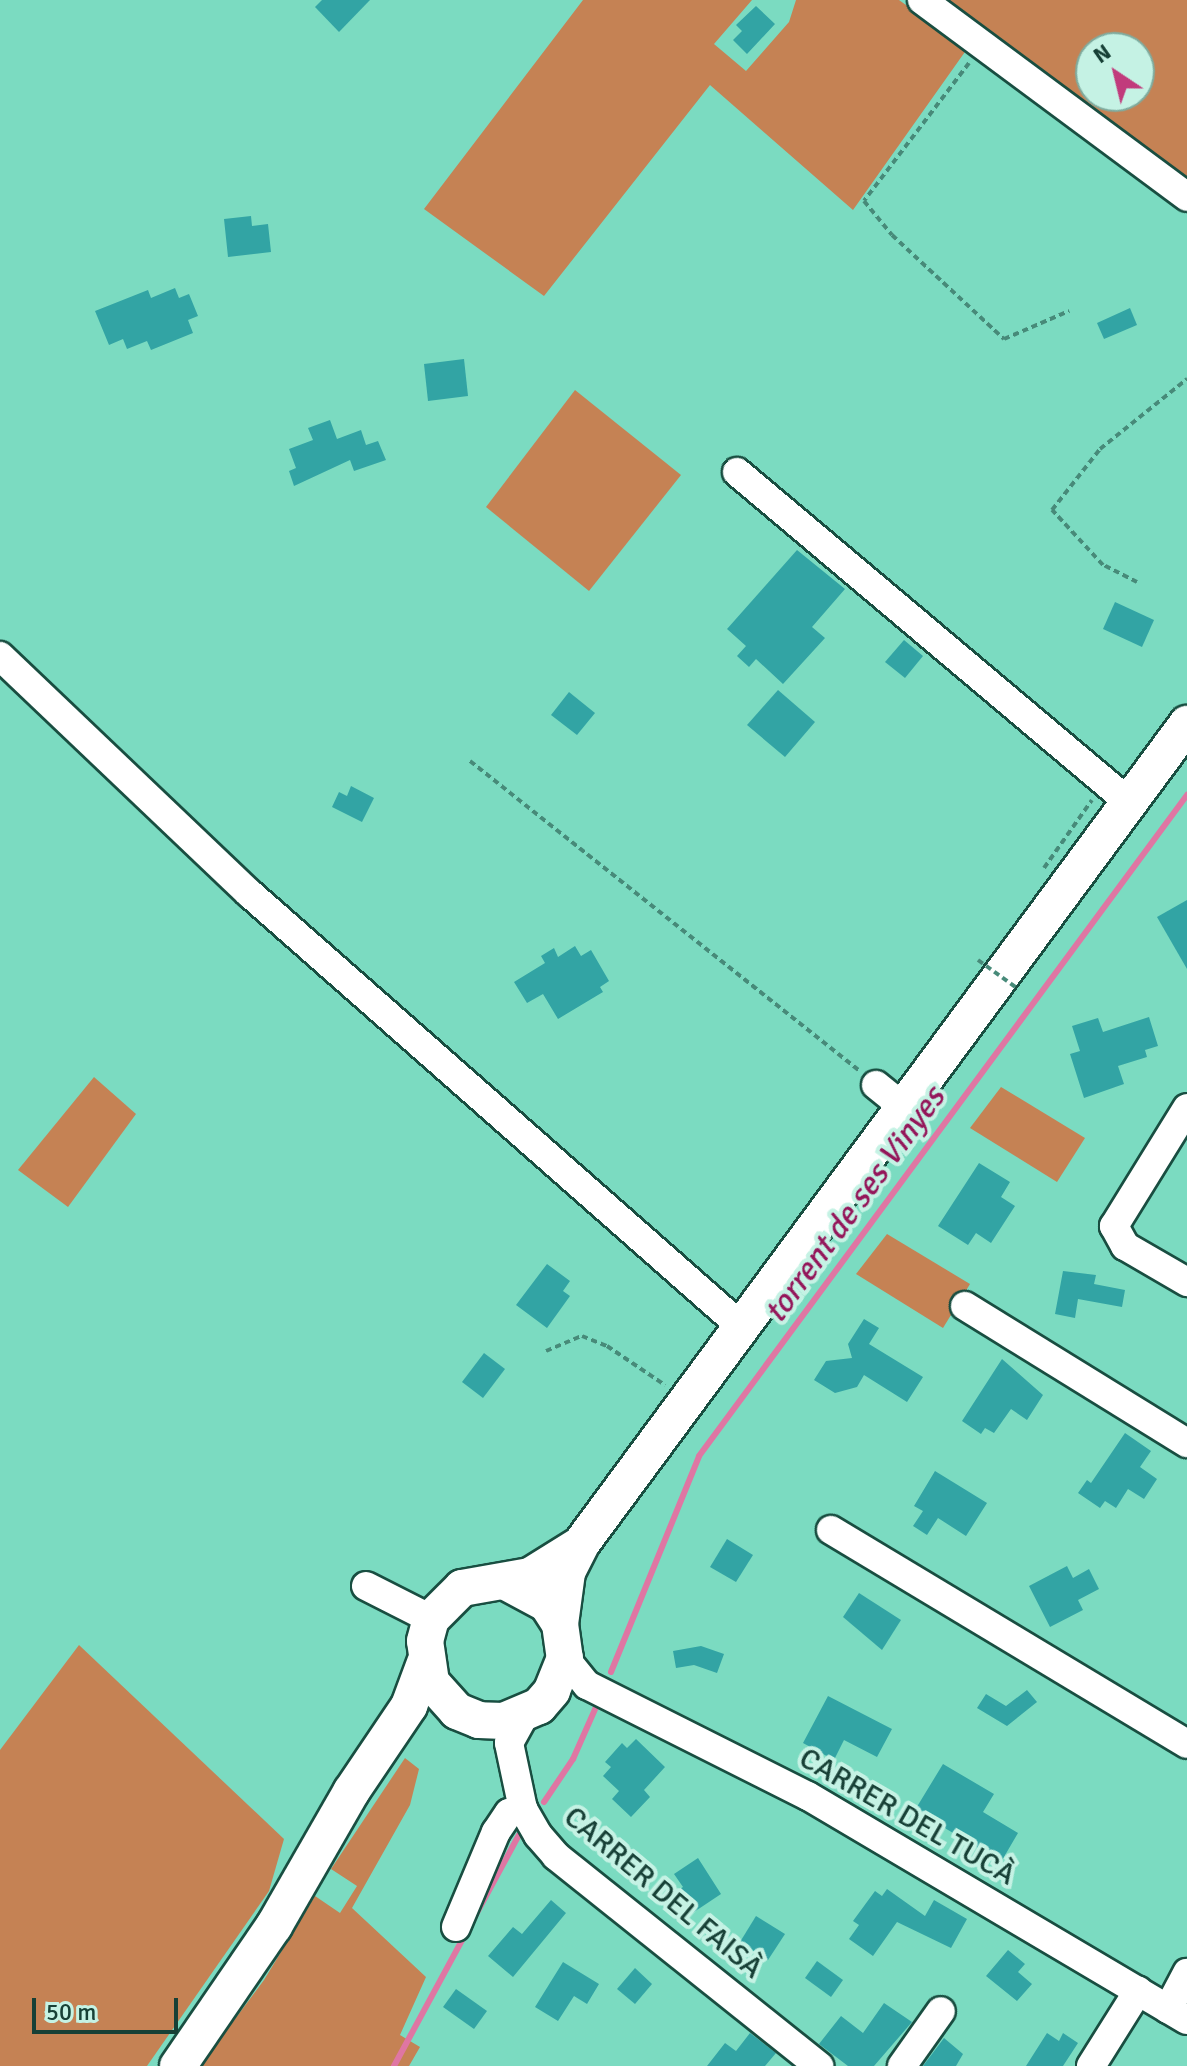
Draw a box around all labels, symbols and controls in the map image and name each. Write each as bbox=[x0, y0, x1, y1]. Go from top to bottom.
north arrow bbox=[1075, 32, 1155, 112]
text: N bbox=[1088, 38, 1116, 69]
water label: torrent de ses Vinyes bbox=[757, 1080, 953, 1330]
street label: CARRER DEL TUCÀ bbox=[793, 1741, 1021, 1893]
street label: CARRER DEL FAISÀ bbox=[556, 1799, 770, 1987]
scale bar bbox=[36, 1982, 182, 2032]
text: 50 m bbox=[46, 1997, 96, 2027]

